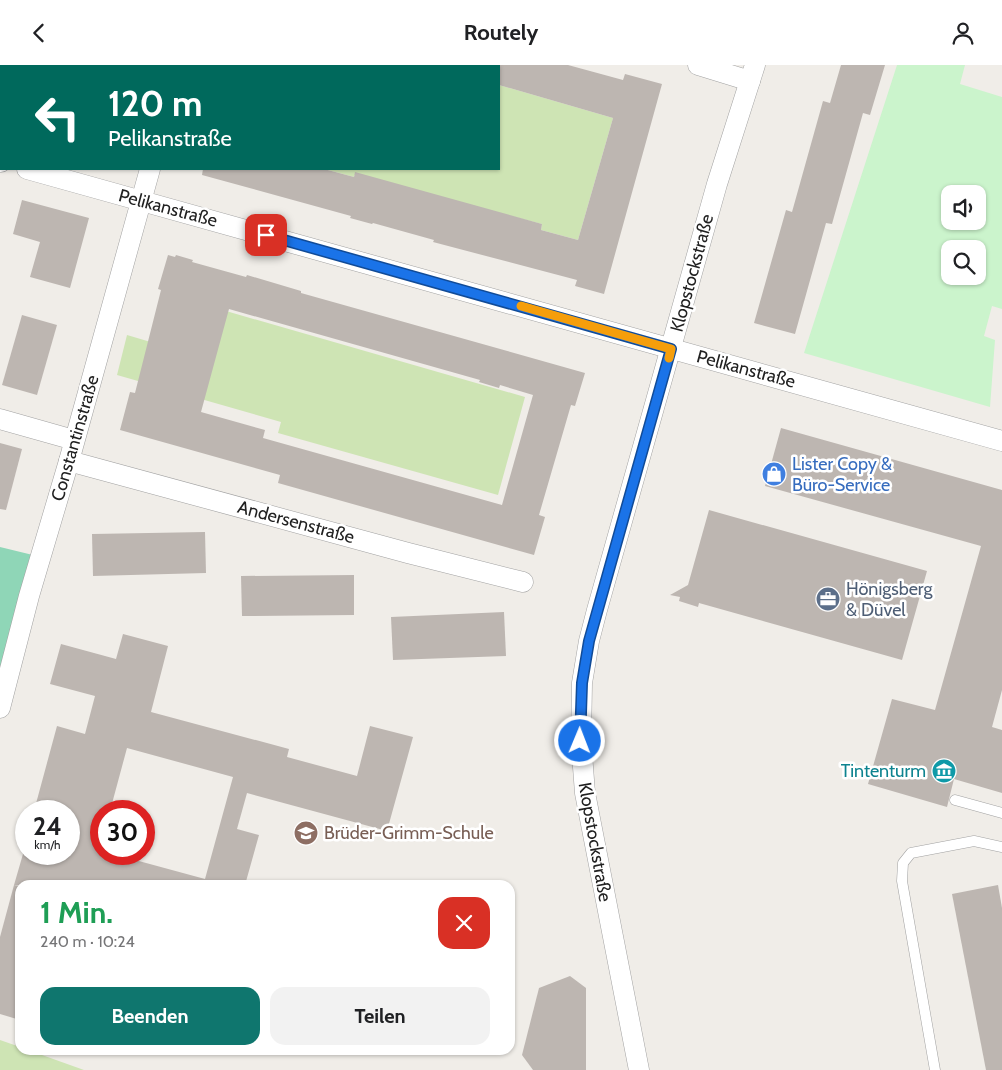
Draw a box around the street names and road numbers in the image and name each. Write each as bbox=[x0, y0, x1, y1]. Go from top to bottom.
street label: Pelikanstraße bbox=[116, 184, 220, 232]
street label: Klopstockstraße bbox=[666, 212, 718, 334]
street label: Pelikanstraße bbox=[694, 345, 798, 393]
street label: Constantinstraße bbox=[47, 372, 103, 504]
street label: Andersenstraße bbox=[235, 496, 357, 548]
street label: Klopstockstraße bbox=[574, 780, 616, 904]

